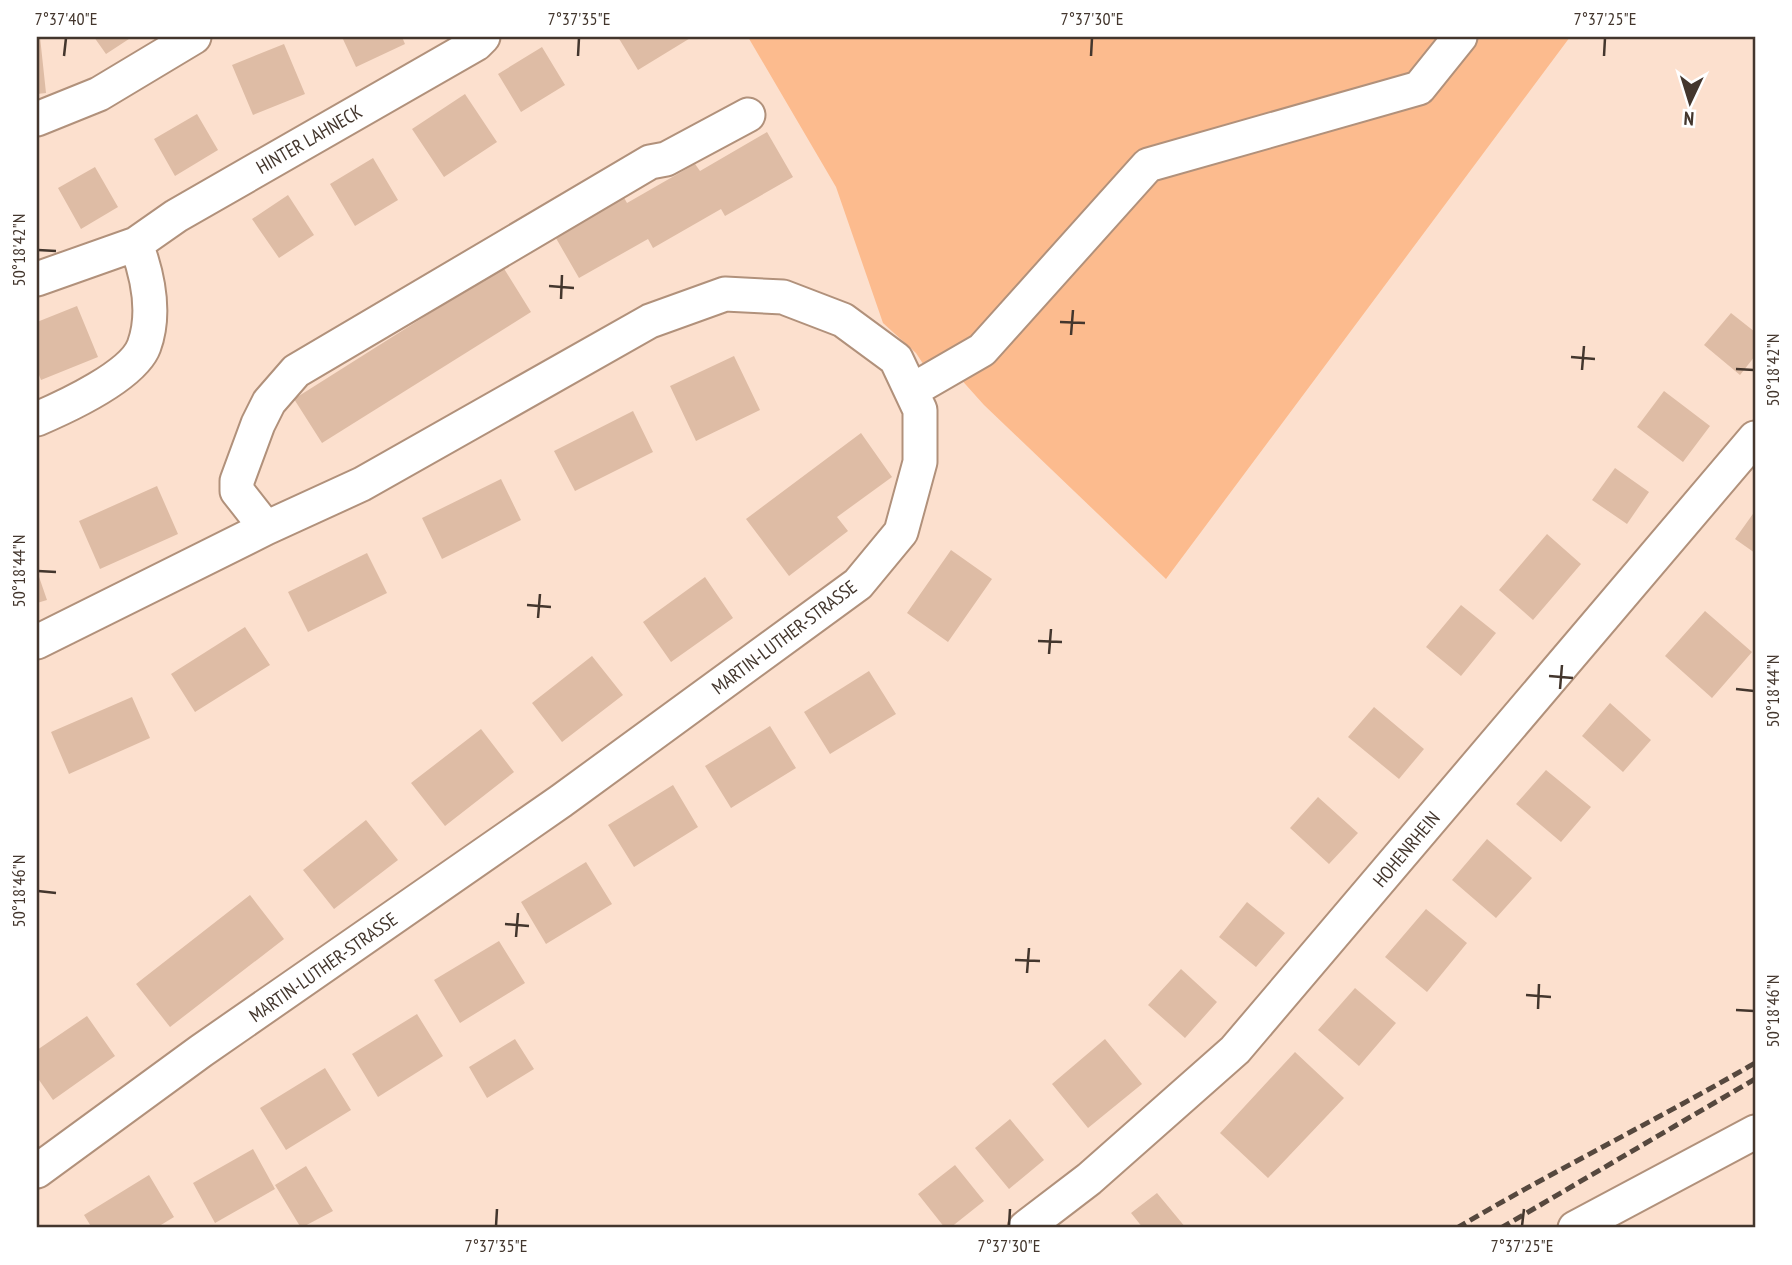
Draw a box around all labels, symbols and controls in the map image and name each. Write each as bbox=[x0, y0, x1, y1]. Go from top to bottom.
text: 7°37'40"E bbox=[35, 7, 97, 30]
text: 7°37'35"E bbox=[548, 7, 610, 30]
text: 7°37'30"E bbox=[1061, 7, 1123, 30]
text: 7°37'25"E bbox=[1574, 7, 1636, 30]
north arrow bbox=[1656, 66, 1726, 136]
street label: HINTER LAHNECK bbox=[252, 99, 366, 179]
text: N bbox=[1683, 107, 1695, 131]
text: 50°18'42"N bbox=[7, 214, 30, 286]
text: 50°18'42"N bbox=[1761, 334, 1784, 406]
text: 50°18'44"N bbox=[7, 535, 30, 607]
street label: MARTIN-LUTHER-STRASSE bbox=[707, 575, 861, 699]
text: 50°18'44"N bbox=[1761, 655, 1784, 727]
street label: HOHENRHEIN bbox=[1367, 806, 1445, 892]
text: 50°18'46"N bbox=[7, 855, 30, 927]
street label: MARTIN-LUTHER-STRASSE bbox=[244, 907, 402, 1027]
text: 50°18'46"N bbox=[1761, 975, 1784, 1047]
text: 7°37'35"E bbox=[465, 1234, 527, 1257]
text: 7°37'30"E bbox=[978, 1234, 1040, 1257]
text: 7°37'25"E bbox=[1491, 1234, 1553, 1257]

